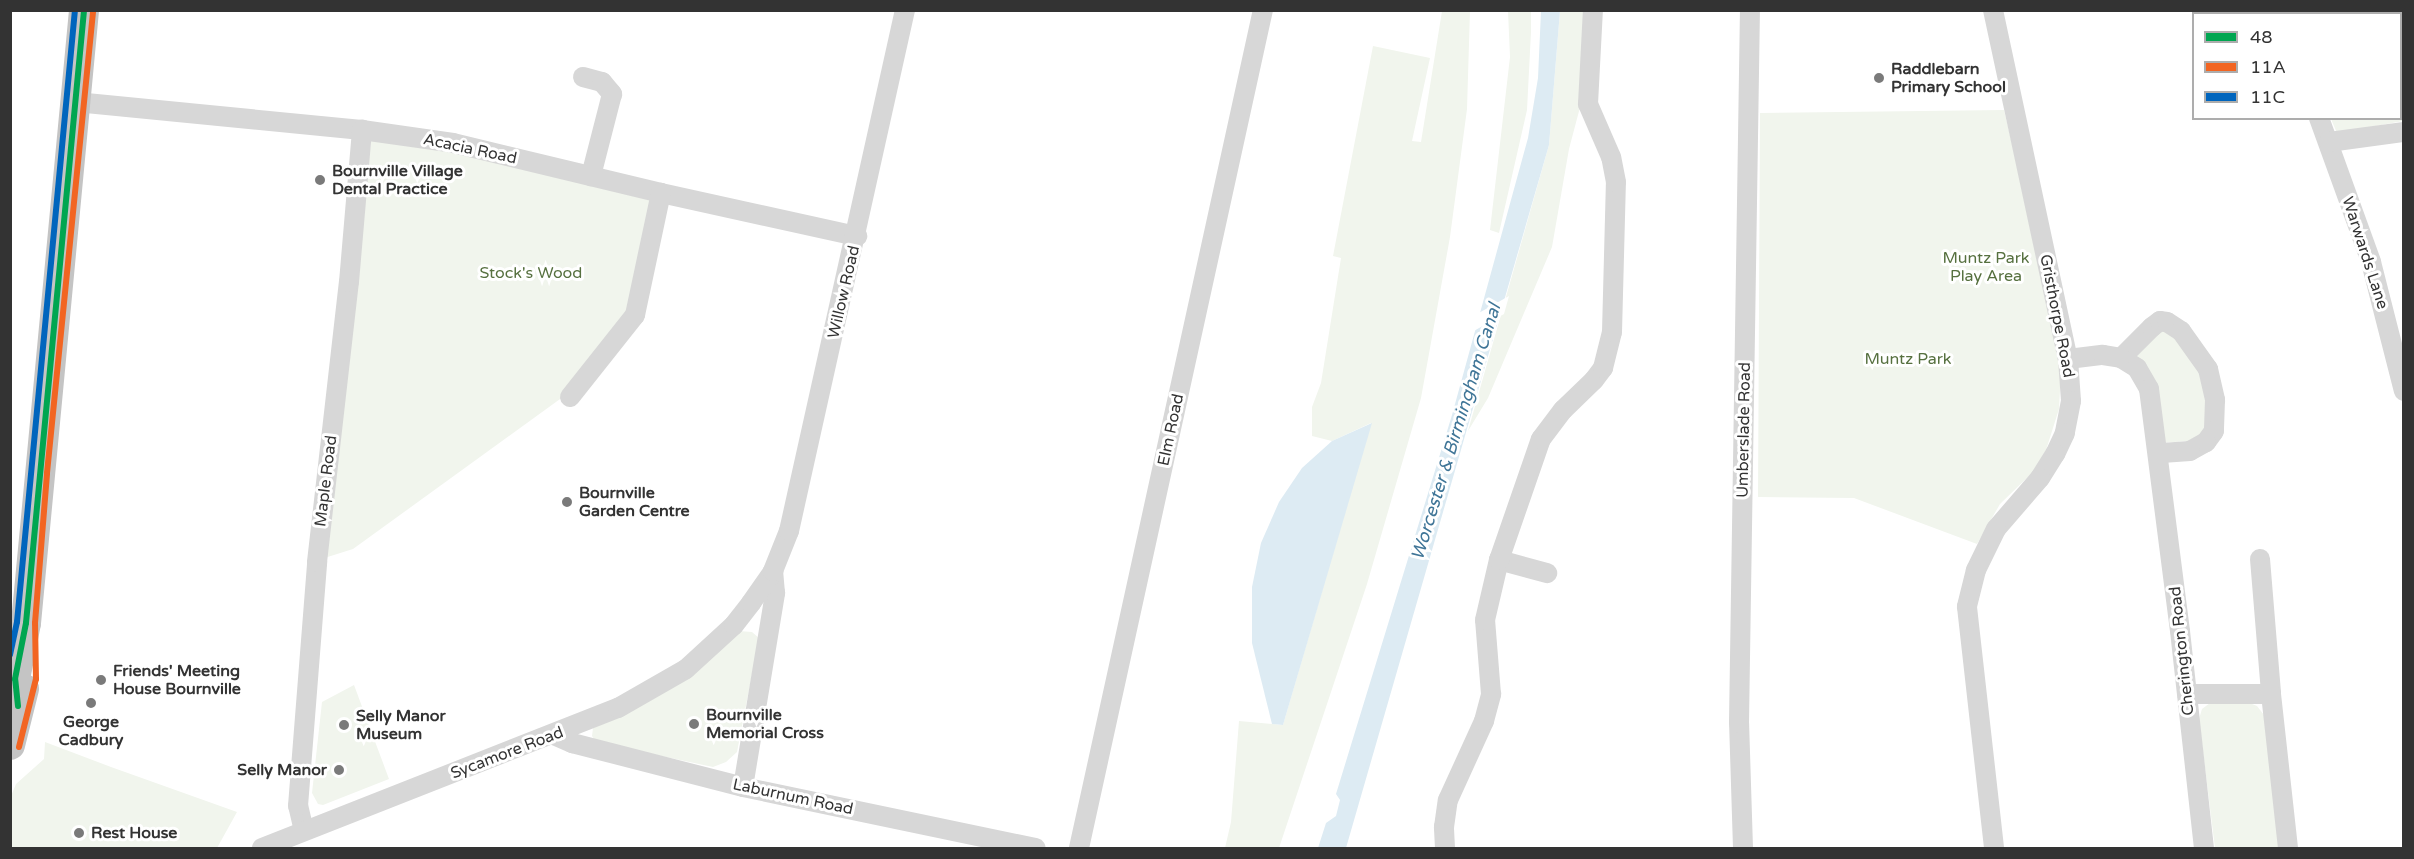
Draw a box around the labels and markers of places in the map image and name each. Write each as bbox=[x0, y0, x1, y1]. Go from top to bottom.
place label: Raddlebarn Primary School bbox=[1891, 59, 2006, 97]
marker: Raddlebarn Primary School bbox=[1872, 71, 1886, 85]
place label: Bournville Village Dental Practice bbox=[332, 161, 463, 199]
marker: Bournville Village Dental Practice bbox=[313, 173, 327, 187]
place label: Bournville Garden Centre bbox=[579, 483, 690, 521]
marker: Bournville Garden Centre bbox=[560, 495, 574, 509]
place label: Friends' Meeting House Bournville bbox=[113, 661, 241, 699]
marker: Friends' Meeting House Bournville bbox=[94, 673, 108, 687]
marker: George Cadbury bbox=[84, 696, 98, 710]
place label: Bournville Memorial Cross bbox=[706, 705, 824, 743]
place label: Selly Manor Museum bbox=[356, 706, 446, 744]
place label: George Cadbury bbox=[59, 712, 123, 750]
marker: Bournville Memorial Cross bbox=[687, 717, 701, 731]
marker: Selly Manor Museum bbox=[337, 718, 351, 732]
place label: Selly Manor bbox=[237, 760, 327, 780]
marker: Selly Manor bbox=[332, 763, 346, 777]
place label: Rest House bbox=[91, 823, 177, 843]
marker: Rest House bbox=[72, 826, 86, 840]

